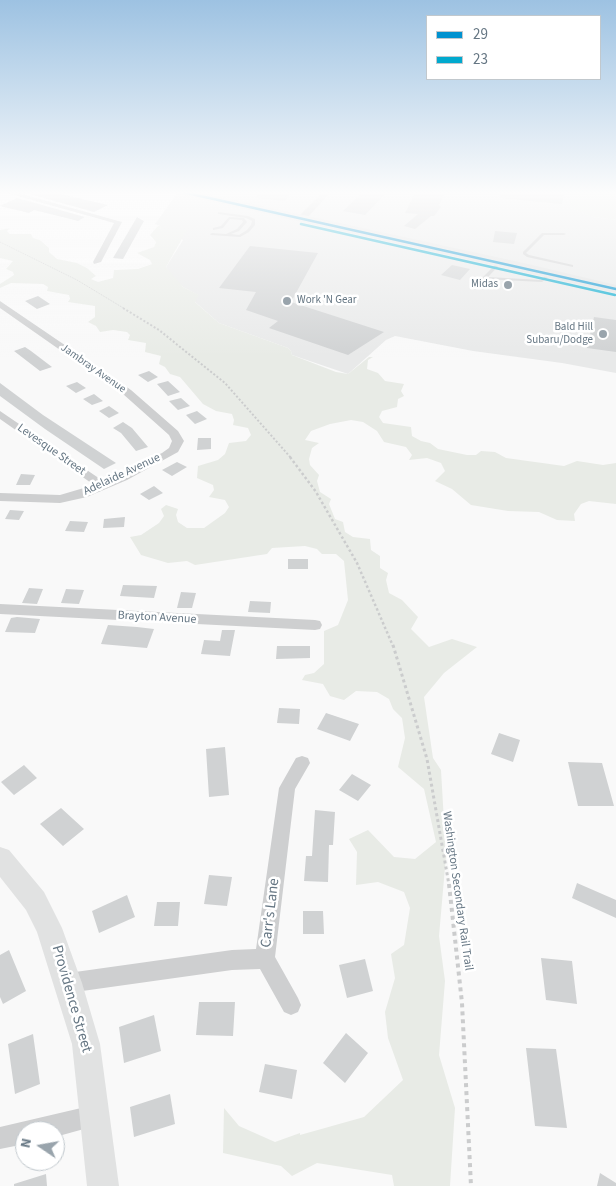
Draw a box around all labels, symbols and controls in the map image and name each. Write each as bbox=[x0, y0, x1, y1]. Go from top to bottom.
legend bbox=[426, 15, 601, 80]
text: 29 bbox=[473, 24, 488, 45]
text: 23 bbox=[473, 49, 488, 70]
place label: Midas bbox=[471, 278, 498, 292]
marker: Midas bbox=[502, 279, 514, 291]
place label: Work 'N Gear bbox=[297, 294, 357, 308]
marker: Work 'N Gear bbox=[281, 295, 293, 307]
place label: Bald Hill Subaru/Dodge bbox=[526, 321, 593, 347]
marker: Bald Hill Subaru/Dodge bbox=[597, 328, 609, 340]
street label: Jambray Avenue bbox=[58, 342, 128, 396]
street label: Levesque Street bbox=[14, 421, 88, 479]
street label: Adelaide Avenue bbox=[81, 451, 163, 499]
street label: Brayton Avenue bbox=[117, 609, 197, 627]
street label: Washington Secondary Rail Trail bbox=[439, 810, 475, 972]
street label: Carr's Lane bbox=[258, 877, 284, 949]
street label: Providence Street bbox=[47, 943, 95, 1055]
north arrow bbox=[15, 1121, 65, 1171]
text: N bbox=[16, 1136, 37, 1150]

